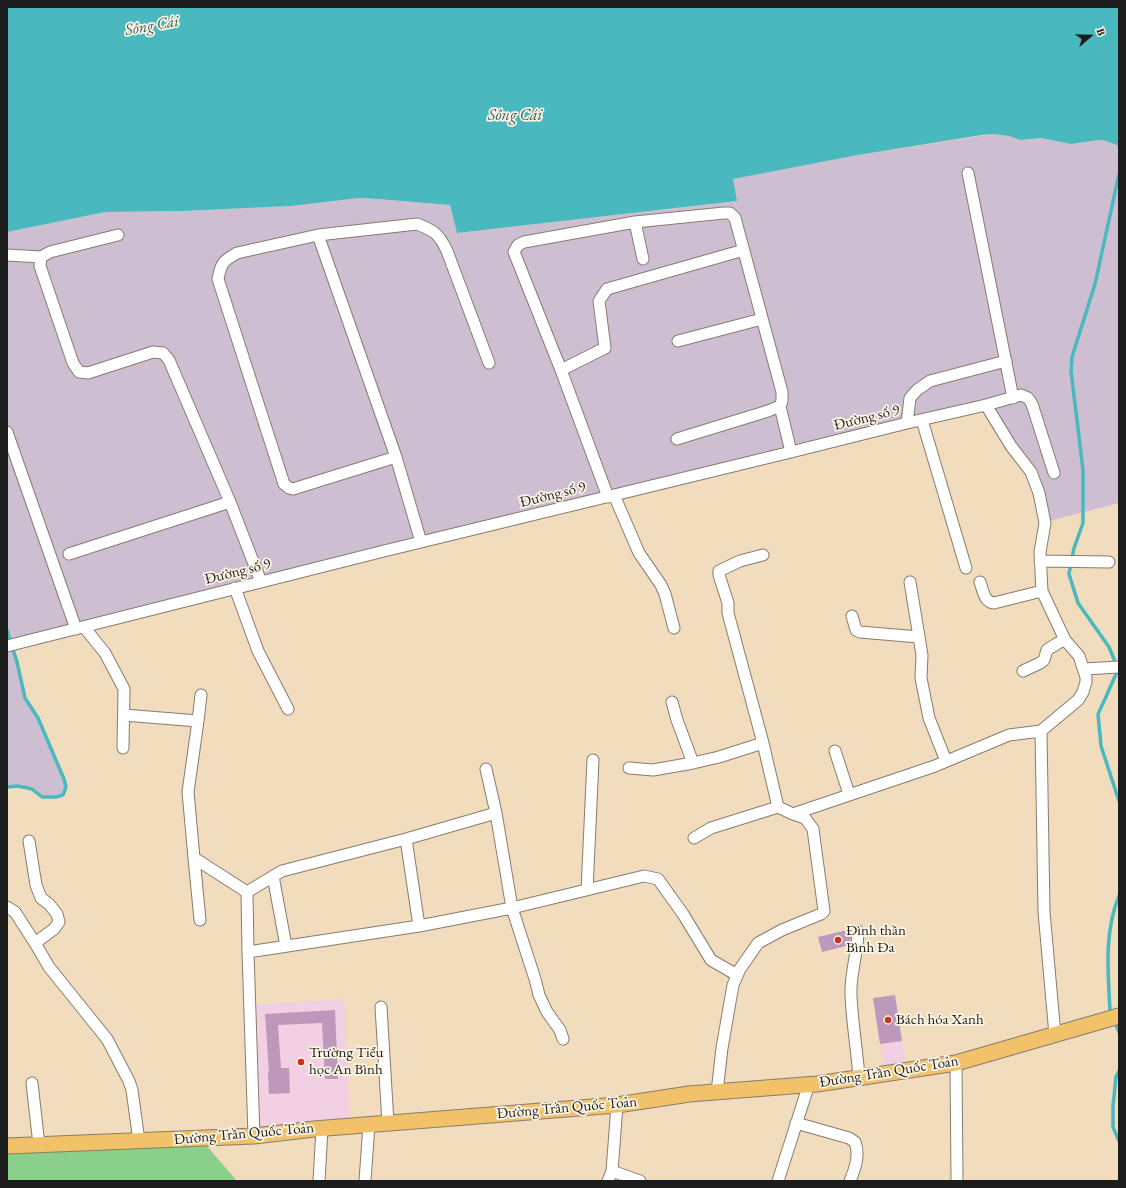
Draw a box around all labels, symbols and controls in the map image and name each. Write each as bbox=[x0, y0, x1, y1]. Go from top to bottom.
water label: Sông Cái bbox=[124, 12, 180, 40]
north arrow bbox=[1070, 16, 1110, 56]
text: B bbox=[1094, 26, 1109, 38]
water label: Sông Cái bbox=[488, 106, 542, 126]
street label: Đường số 9 bbox=[832, 401, 902, 435]
street label: Đường số 9 bbox=[518, 478, 588, 512]
street label: Đường số 9 bbox=[203, 555, 273, 589]
place label: Đình thần Bình Đa bbox=[846, 922, 906, 957]
marker: Đình thần Bình Đa bbox=[833, 935, 843, 945]
place label: Bách hóa Xanh bbox=[896, 1011, 984, 1029]
marker: Bách hóa Xanh bbox=[883, 1015, 893, 1025]
place label: Trường Tiểu học An Bình bbox=[309, 1044, 383, 1079]
street label: Đường Trần Quốc Toản bbox=[818, 1052, 960, 1092]
marker: Trường Tiểu học An Bình bbox=[296, 1057, 306, 1067]
street label: Đường Trần Quốc Toản bbox=[496, 1093, 638, 1123]
street label: Đường Trần Quốc Toản bbox=[173, 1119, 315, 1149]

